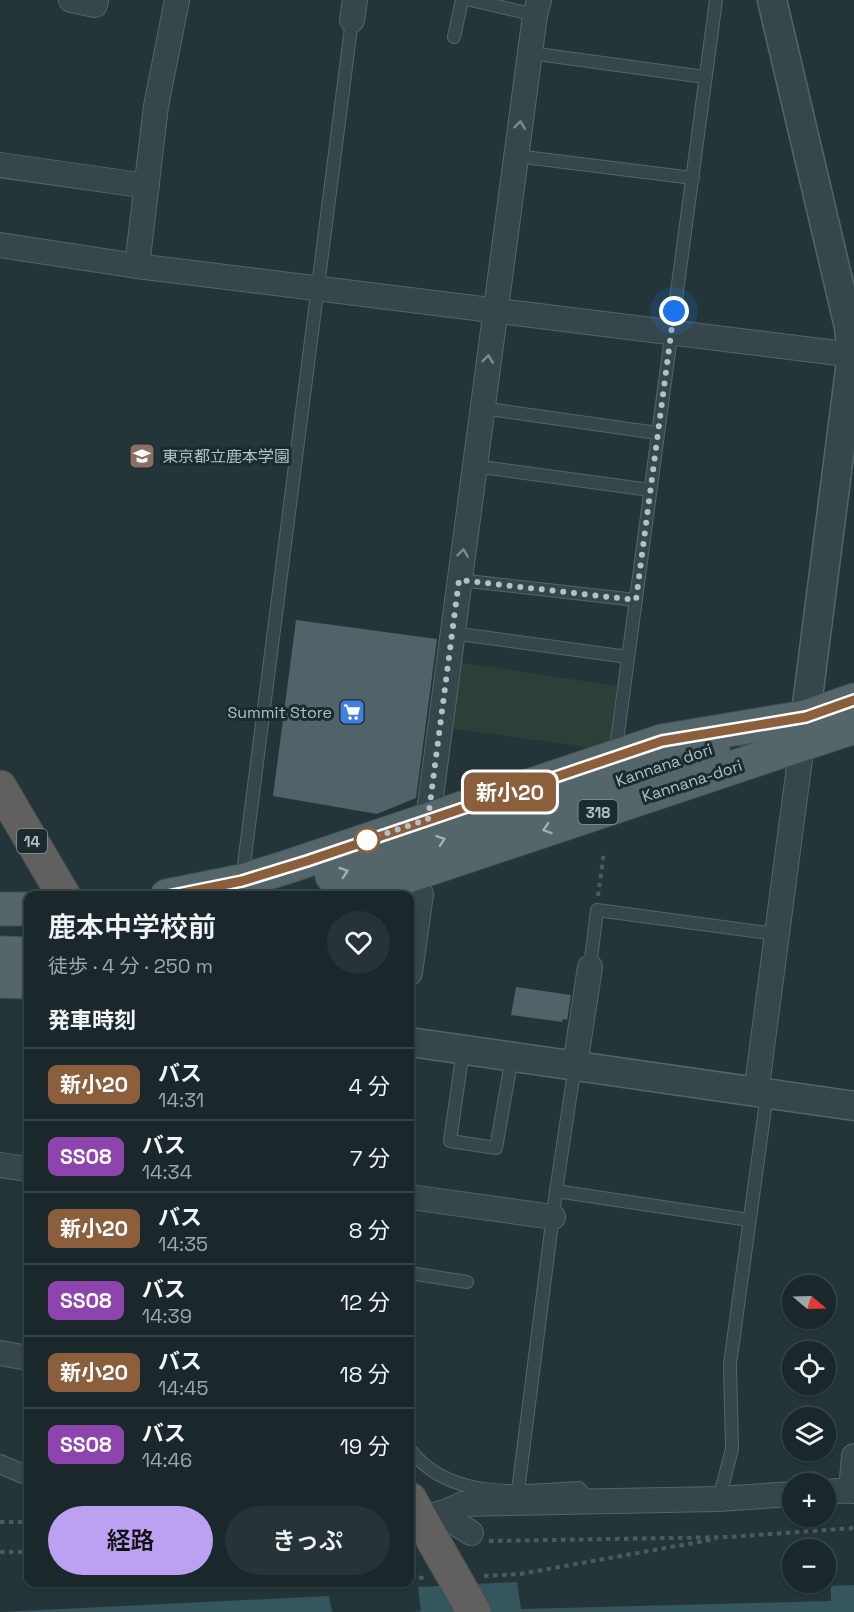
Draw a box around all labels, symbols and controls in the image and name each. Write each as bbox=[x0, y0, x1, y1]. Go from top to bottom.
one-way arrow bbox=[514, 120, 526, 129]
your location bbox=[659, 296, 689, 326]
one-way arrow bbox=[481, 355, 493, 364]
school or university icon: 東京都立鹿本学園 bbox=[127, 441, 157, 471]
place label: 東京都立鹿本学園 bbox=[162, 446, 290, 467]
one-way arrow bbox=[456, 548, 468, 557]
supermarket icon: Summit Store bbox=[337, 697, 367, 727]
place label: Summit Store bbox=[228, 702, 332, 723]
street label: Kannana dori bbox=[613, 739, 715, 791]
street label: Kannana-dori bbox=[639, 755, 745, 807]
line badge: 新小20 bbox=[468, 772, 552, 812]
text: 新小20 bbox=[476, 779, 544, 806]
road number: 318 bbox=[578, 800, 618, 824]
one-way arrow bbox=[543, 822, 553, 834]
unlabelled marker bbox=[354, 827, 380, 853]
road number: 14 bbox=[17, 829, 47, 853]
one-way arrow bbox=[435, 835, 446, 847]
one-way arrow bbox=[338, 867, 349, 880]
text: 鹿本中学校前 bbox=[48, 909, 216, 945]
button: heart bbox=[327, 911, 390, 974]
text: 徒歩 · 4 分 · 250 m bbox=[48, 953, 213, 979]
text: 発車時刻 bbox=[48, 1006, 136, 1034]
text: バス bbox=[158, 1059, 202, 1087]
text: 新小20 bbox=[60, 1071, 128, 1098]
text: 4 分 bbox=[349, 1072, 390, 1100]
text: 14:31 bbox=[158, 1087, 204, 1113]
text: バス bbox=[142, 1131, 186, 1159]
text: SS08 bbox=[60, 1143, 112, 1170]
text: 7 分 bbox=[350, 1144, 390, 1172]
text: 14:34 bbox=[142, 1159, 192, 1185]
text: バス bbox=[158, 1203, 202, 1231]
text: 新小20 bbox=[60, 1215, 128, 1242]
text: 8 分 bbox=[349, 1216, 390, 1244]
text: 14:35 bbox=[158, 1231, 208, 1257]
text: バス bbox=[142, 1275, 186, 1303]
north arrow bbox=[782, 1275, 836, 1329]
map controls bbox=[782, 1275, 836, 1593]
text: SS08 bbox=[60, 1287, 112, 1314]
text: 12 分 bbox=[340, 1288, 390, 1316]
text: 14:39 bbox=[142, 1303, 192, 1329]
button: locate bbox=[782, 1341, 836, 1395]
text: バス bbox=[158, 1347, 202, 1375]
text: 新小20 bbox=[60, 1359, 128, 1386]
text: 18 分 bbox=[339, 1360, 390, 1388]
text: 14:45 bbox=[158, 1375, 209, 1401]
button: layers bbox=[782, 1407, 836, 1461]
text: バス bbox=[142, 1419, 186, 1447]
text: SS08 bbox=[60, 1431, 112, 1458]
text: 19 分 bbox=[340, 1432, 390, 1460]
text: 14:46 bbox=[142, 1447, 192, 1473]
button: + bbox=[782, 1473, 836, 1527]
button: 経路 bbox=[48, 1506, 213, 1575]
button: きっぷ bbox=[225, 1506, 390, 1575]
button: − bbox=[782, 1539, 836, 1593]

